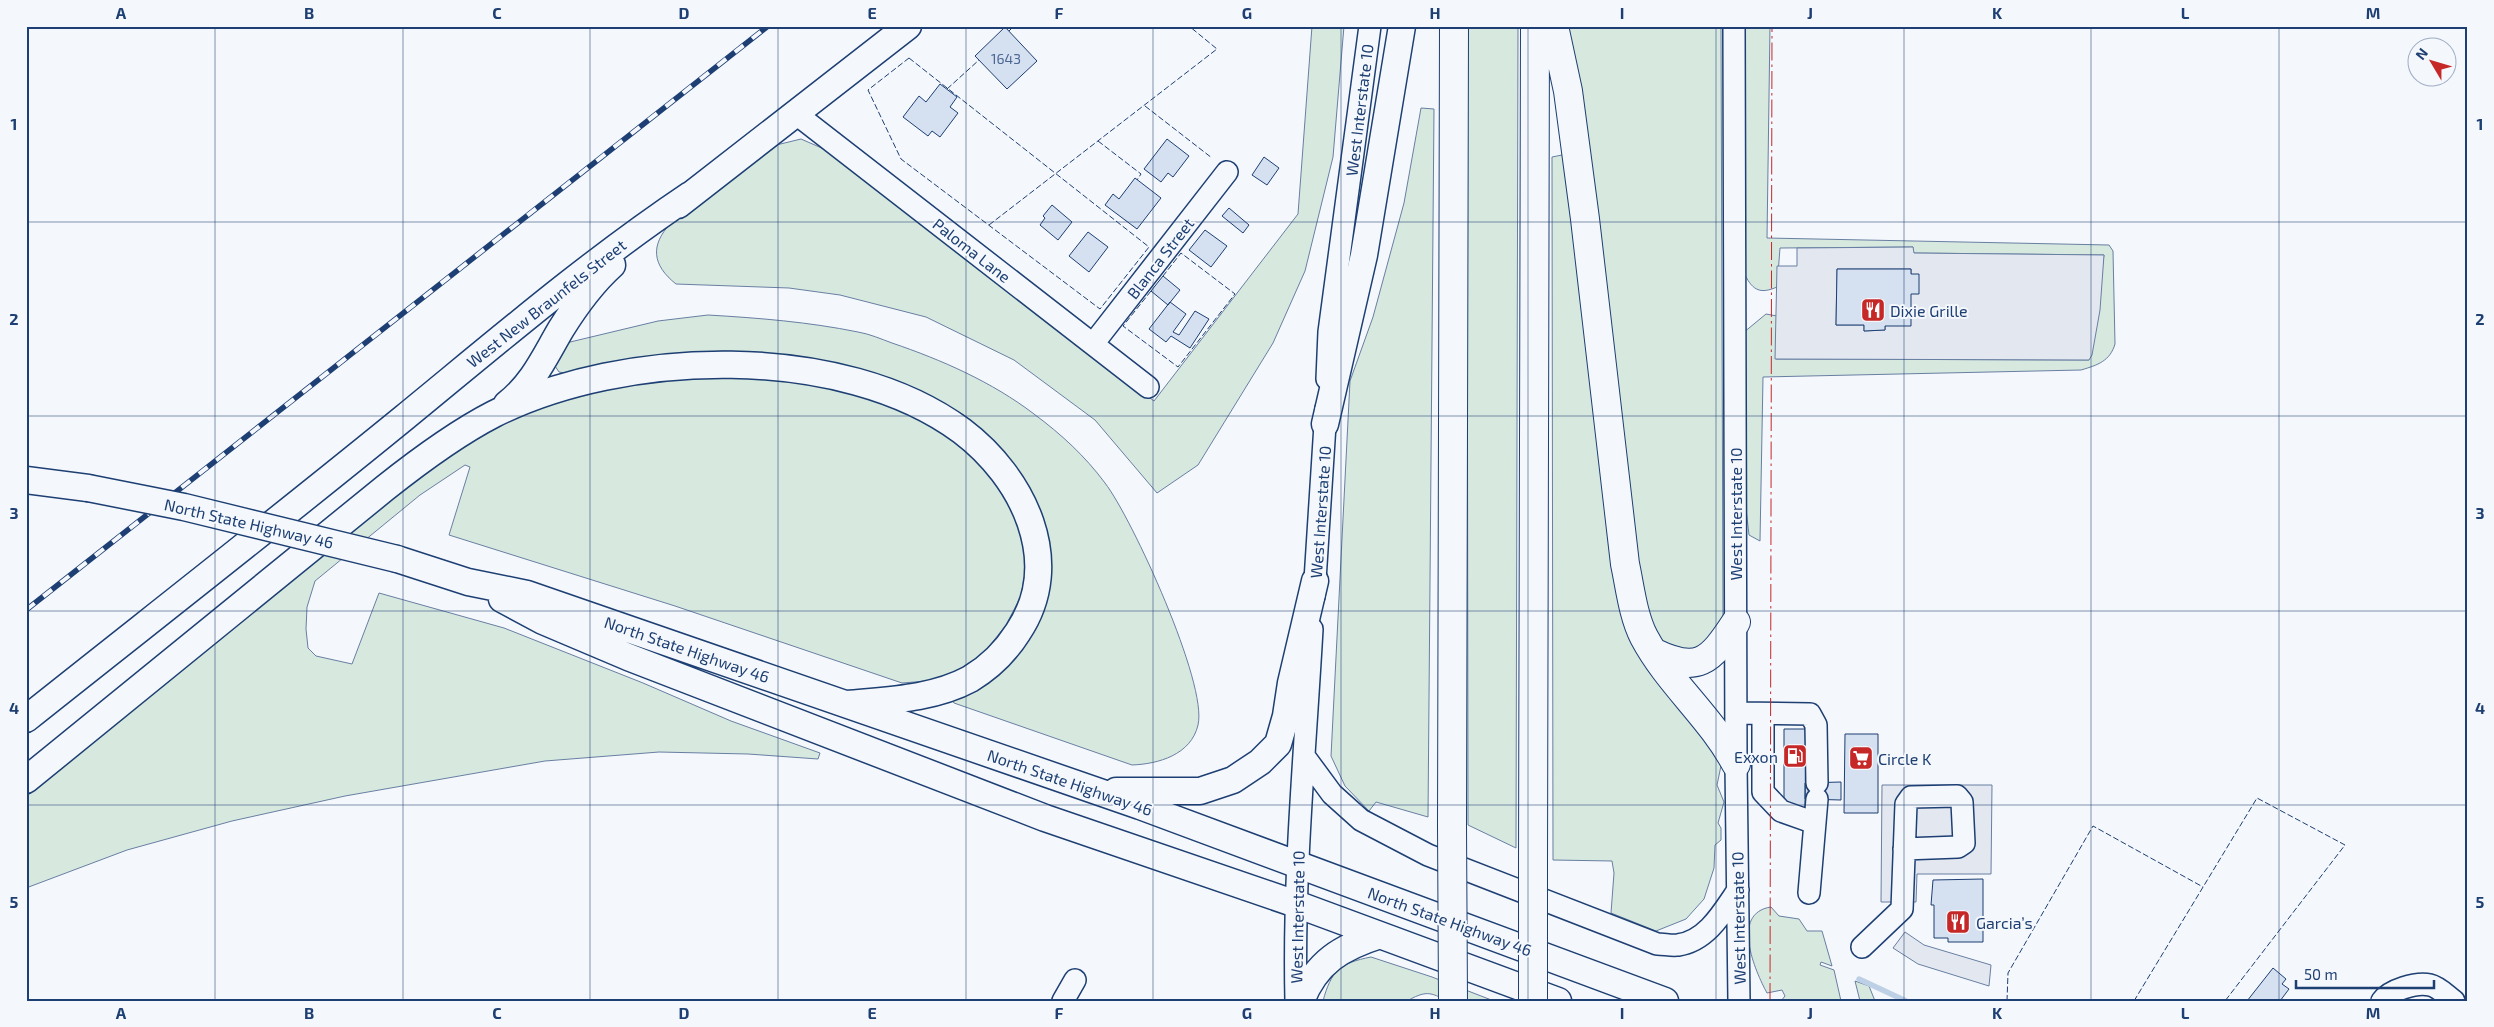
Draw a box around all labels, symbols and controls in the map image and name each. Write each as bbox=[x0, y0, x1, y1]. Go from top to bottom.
text: A bbox=[116, 3, 127, 22]
text: B bbox=[304, 3, 314, 22]
text: C bbox=[492, 3, 502, 22]
text: D bbox=[679, 3, 690, 22]
text: E bbox=[867, 3, 877, 22]
text: F bbox=[1055, 3, 1064, 22]
text: G bbox=[1242, 3, 1252, 22]
text: H bbox=[1429, 3, 1441, 22]
text: I bbox=[1620, 3, 1624, 22]
text: J bbox=[1807, 3, 1813, 22]
text: K bbox=[1992, 3, 2003, 22]
text: L bbox=[2181, 3, 2190, 22]
text: M bbox=[2366, 3, 2380, 22]
north arrow bbox=[2406, 38, 2456, 88]
street label: West Interstate 10 bbox=[1341, 43, 1377, 177]
text: N bbox=[2412, 44, 2431, 63]
house number: 1643 bbox=[991, 50, 1021, 67]
text: 1 bbox=[11, 114, 17, 133]
text: 1 bbox=[2477, 114, 2483, 133]
street label: Paloma Lane bbox=[929, 214, 1015, 286]
street label: Blanca Street bbox=[1123, 214, 1197, 302]
street label: West New Braunfels Street bbox=[463, 235, 629, 371]
restaurant icon: Dixie Grille bbox=[1860, 297, 1886, 323]
place label: Dixie Grille bbox=[1890, 301, 1968, 320]
text: 2 bbox=[9, 309, 19, 328]
text: 2 bbox=[2475, 309, 2485, 328]
street label: West Interstate 10 bbox=[1306, 445, 1334, 579]
street label: West Interstate 10 bbox=[1726, 447, 1745, 581]
street label: North State Highway 46 bbox=[162, 494, 336, 552]
text: 3 bbox=[9, 503, 19, 522]
text: 3 bbox=[2475, 503, 2485, 522]
street label: North State Highway 46 bbox=[602, 612, 772, 686]
text: 4 bbox=[9, 698, 19, 717]
text: 4 bbox=[2475, 698, 2485, 717]
fuel station icon: Exxon bbox=[1782, 743, 1808, 769]
street label: North State Highway 46 bbox=[985, 745, 1155, 819]
supermarket icon: Circle K bbox=[1848, 745, 1874, 771]
place label: Exxon bbox=[1734, 747, 1778, 766]
place label: Circle K bbox=[1878, 749, 1932, 768]
street label: West Interstate 10 bbox=[1286, 850, 1308, 984]
street label: West Interstate 10 bbox=[1727, 851, 1749, 985]
street label: North State Highway 46 bbox=[1365, 882, 1535, 960]
text: 5 bbox=[10, 892, 19, 911]
text: 5 bbox=[2476, 892, 2485, 911]
restaurant icon: Garcia’s bbox=[1945, 909, 1971, 935]
place label: Garcia’s bbox=[1976, 913, 2033, 932]
scale bar bbox=[2296, 957, 2434, 989]
text: 50 m bbox=[2304, 965, 2338, 983]
text: A bbox=[116, 1003, 127, 1022]
text: B bbox=[304, 1003, 314, 1022]
text: C bbox=[492, 1003, 502, 1022]
text: D bbox=[679, 1003, 690, 1022]
text: E bbox=[867, 1003, 877, 1022]
text: F bbox=[1055, 1003, 1064, 1022]
text: G bbox=[1242, 1003, 1252, 1022]
text: H bbox=[1429, 1003, 1441, 1022]
text: I bbox=[1620, 1003, 1624, 1022]
text: J bbox=[1807, 1003, 1813, 1022]
text: K bbox=[1992, 1003, 2003, 1022]
text: L bbox=[2181, 1003, 2190, 1022]
text: M bbox=[2366, 1003, 2380, 1022]

